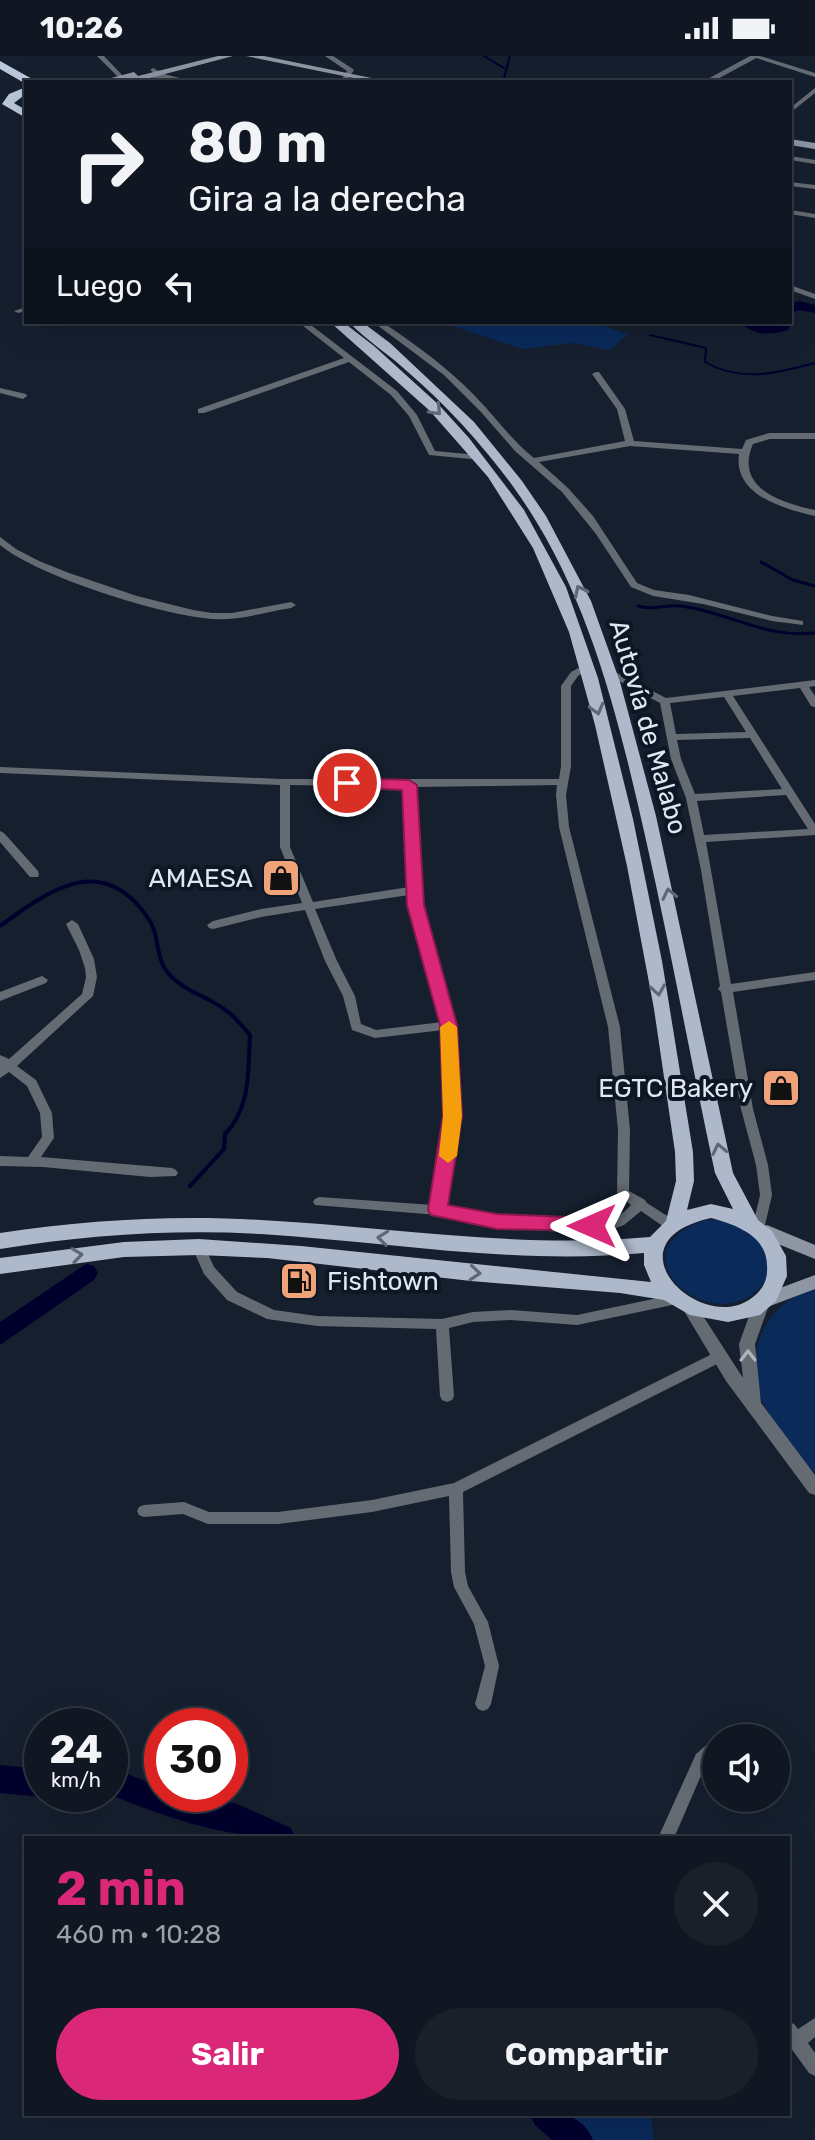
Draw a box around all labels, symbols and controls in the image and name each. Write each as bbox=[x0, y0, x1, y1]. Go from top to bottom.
text: 10:26 bbox=[40, 10, 123, 46]
text: 80 m bbox=[188, 110, 327, 176]
icon: right bbox=[56, 112, 160, 216]
text: Gira a la derecha bbox=[188, 177, 466, 220]
icon: left bbox=[158, 264, 202, 308]
text: Luego bbox=[56, 268, 142, 304]
one-way arrow bbox=[427, 401, 441, 415]
one-way arrow bbox=[574, 584, 590, 599]
street label: Autovía de Malabo bbox=[603, 616, 693, 838]
one-way arrow bbox=[588, 701, 605, 715]
pin bbox=[313, 749, 381, 817]
icon: arrive bbox=[325, 761, 369, 805]
shop icon: AMAESA bbox=[260, 857, 302, 899]
place label: AMAESA bbox=[148, 863, 253, 894]
one-way arrow bbox=[661, 887, 678, 901]
one-way arrow bbox=[649, 983, 666, 997]
shop icon: EGTC Bakery bbox=[760, 1067, 802, 1109]
place label: EGTC Bakery bbox=[598, 1073, 753, 1104]
one-way arrow bbox=[711, 1142, 728, 1156]
position arrow bbox=[550, 1184, 634, 1268]
one-way arrow bbox=[376, 1230, 389, 1247]
one-way arrow bbox=[70, 1247, 84, 1264]
fuel station icon: Fishtown bbox=[278, 1260, 320, 1302]
one-way arrow bbox=[469, 1264, 482, 1281]
place label: Fishtown bbox=[327, 1266, 439, 1297]
one-way arrow bbox=[739, 1349, 757, 1362]
speed limit sign: 30 bbox=[144, 1708, 248, 1812]
map controls bbox=[702, 1724, 790, 1812]
button: sound bbox=[702, 1724, 790, 1812]
text: 24 bbox=[49, 1726, 103, 1773]
text: km/h bbox=[51, 1768, 101, 1792]
text: 2 min bbox=[56, 1860, 186, 1917]
button: close bbox=[674, 1862, 758, 1946]
text: 460 m · 10:28 bbox=[56, 1919, 221, 1950]
button: Salir bbox=[56, 2008, 399, 2100]
button: Compartir bbox=[415, 2008, 758, 2100]

